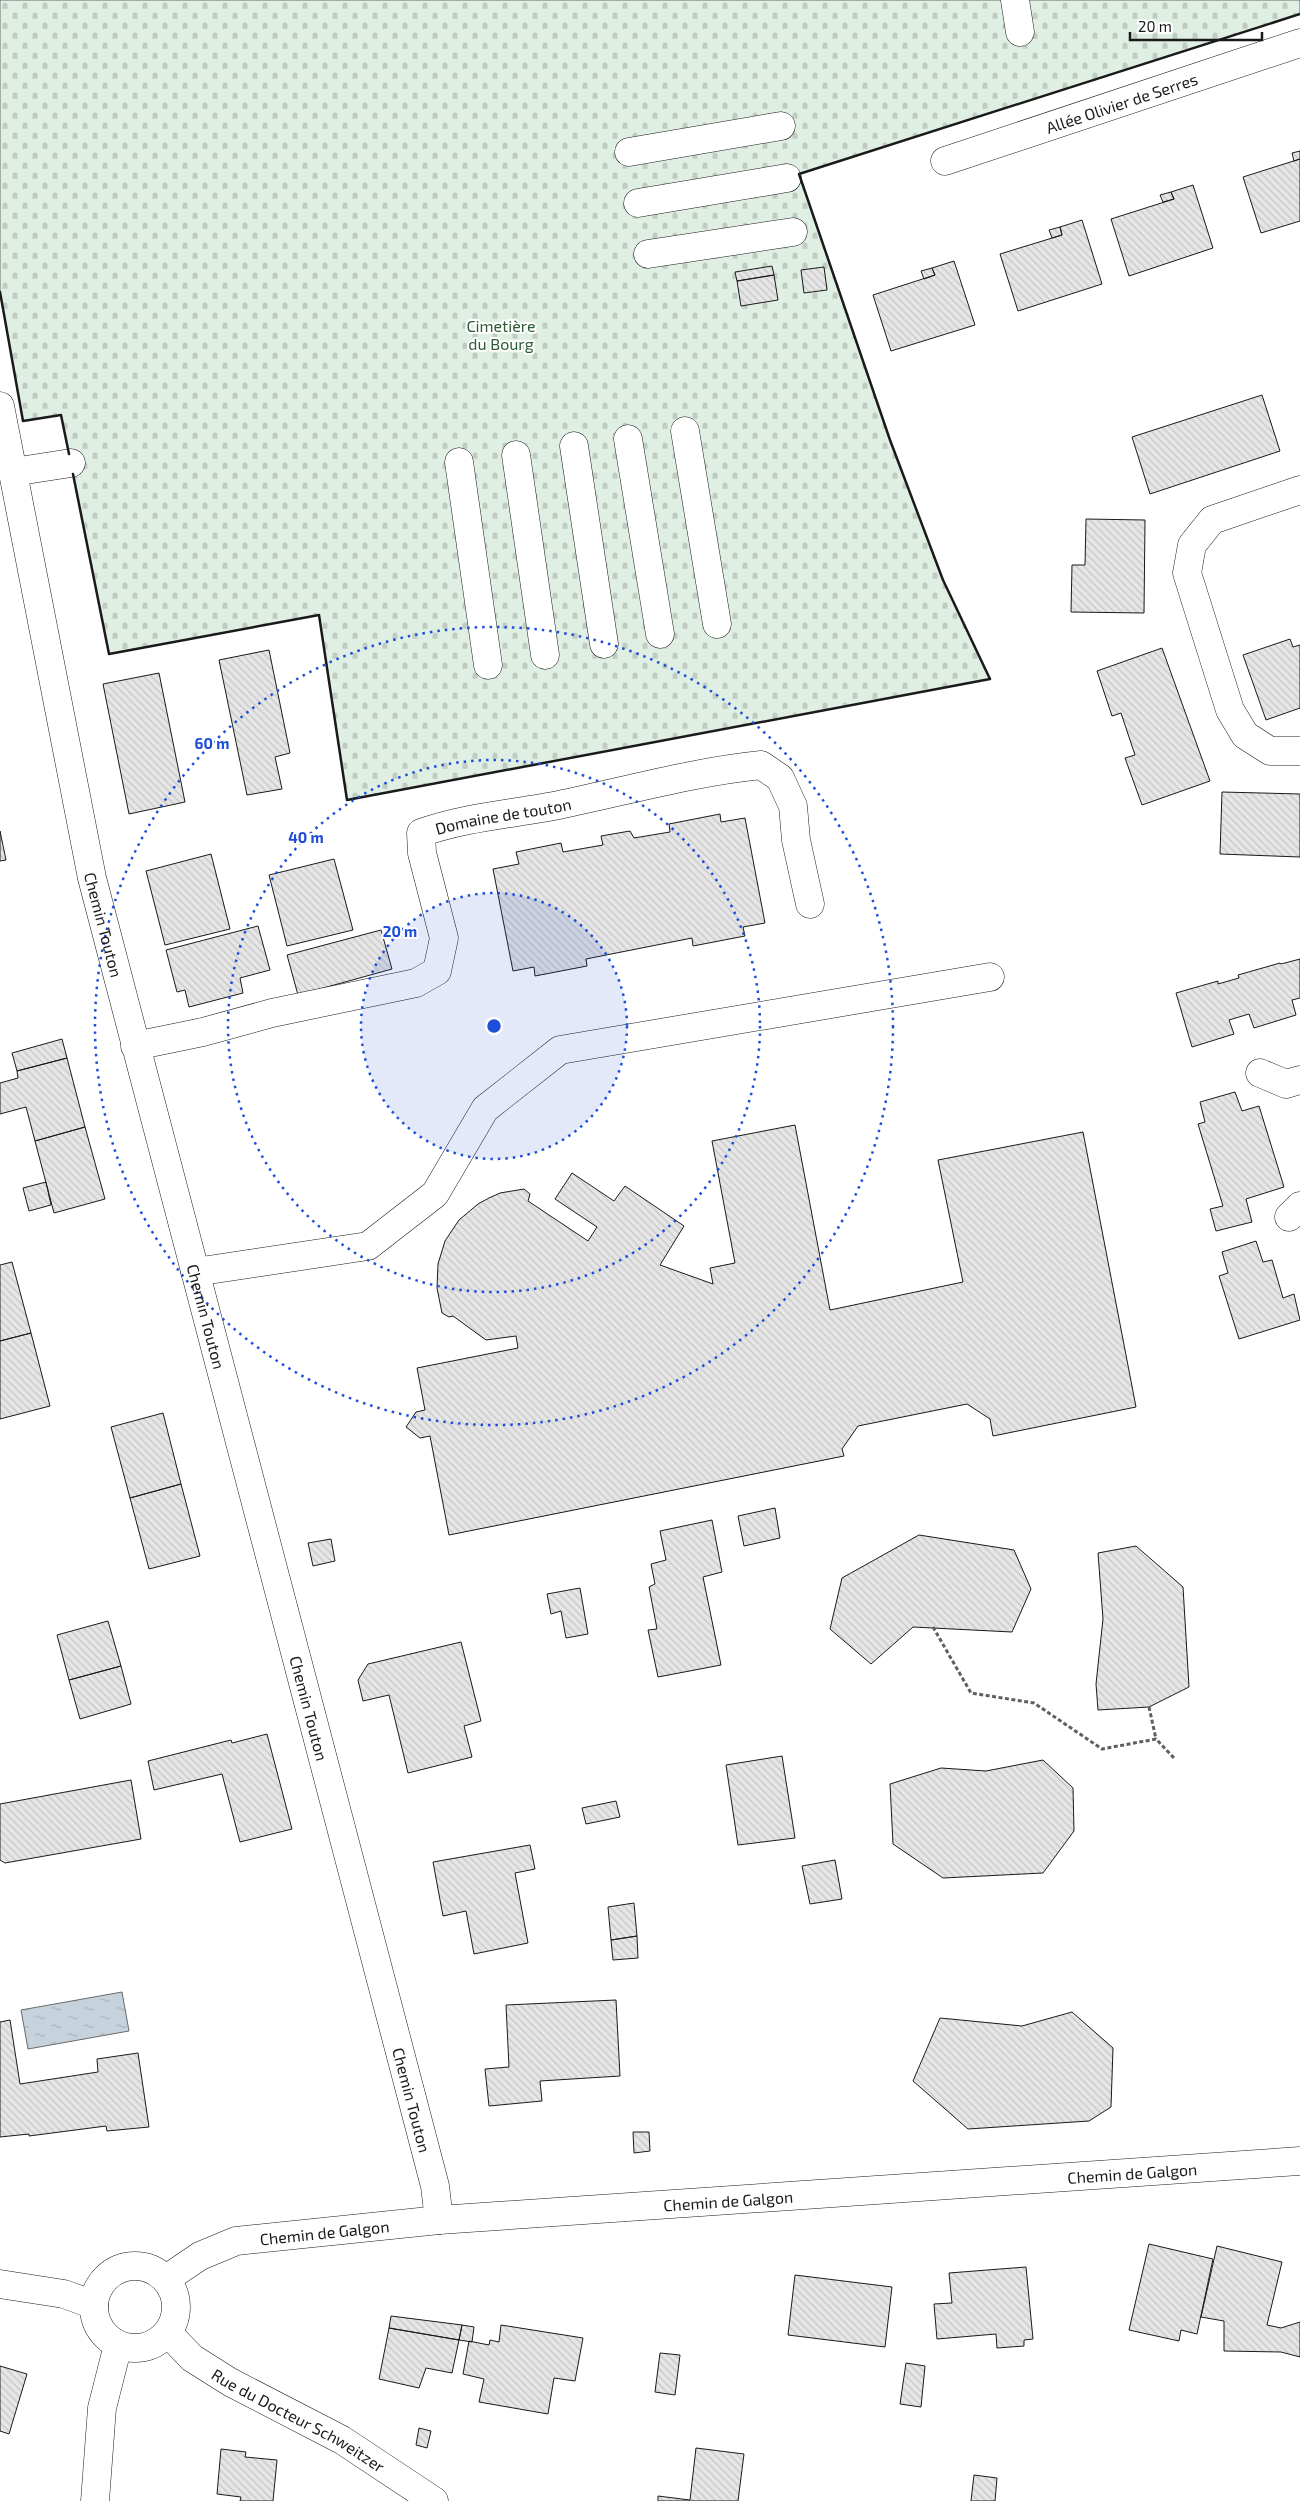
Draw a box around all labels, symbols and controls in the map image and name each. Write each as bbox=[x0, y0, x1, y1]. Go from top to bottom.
scale bar bbox=[1130, 10, 1262, 42]
text: 20 m bbox=[1138, 17, 1172, 35]
street label: Allée Olivier de Serres bbox=[1043, 68, 1200, 136]
park label: Cimetière du Bourg bbox=[466, 316, 536, 353]
text: 60 m bbox=[195, 734, 229, 752]
street label: Domaine de touton bbox=[433, 793, 573, 837]
text: 40 m bbox=[288, 828, 324, 846]
street label: Chemin Touton bbox=[82, 871, 127, 979]
text: 20 m bbox=[383, 922, 417, 940]
centre of rings bbox=[485, 1017, 503, 1035]
street label: Chemin Touton bbox=[184, 1262, 230, 1371]
street label: Chemin Touton bbox=[287, 1654, 333, 1763]
street label: Chemin Touton bbox=[390, 2045, 435, 2154]
street label: Chemin de Galgon bbox=[1067, 2159, 1198, 2186]
street label: Chemin de Galgon bbox=[663, 2186, 794, 2214]
street label: Chemin de Galgon bbox=[259, 2216, 390, 2248]
street label: Rue du Docteur Schweitzer bbox=[209, 2364, 389, 2476]

